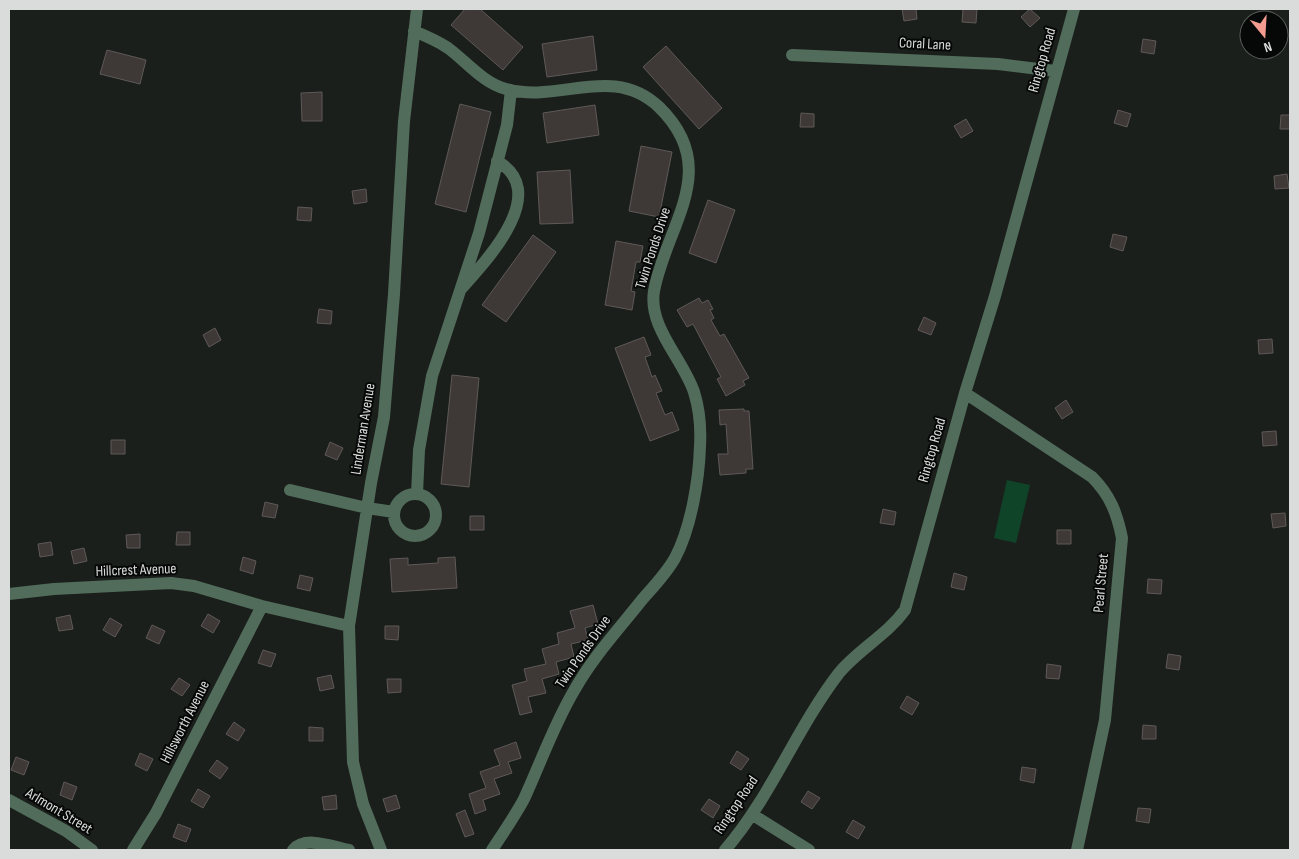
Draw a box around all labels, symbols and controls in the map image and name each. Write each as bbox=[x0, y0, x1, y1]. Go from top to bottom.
north arrow bbox=[1239, 10, 1289, 60]
street label: Ringtop Road bbox=[1024, 25, 1060, 95]
street label: Coral Lane bbox=[898, 33, 952, 55]
text: N bbox=[1262, 38, 1274, 56]
street label: Twin Ponds Drive bbox=[631, 205, 675, 291]
street label: Linderman Avenue bbox=[346, 382, 380, 476]
street label: Ringtop Road bbox=[914, 415, 950, 485]
street label: Pearl Street bbox=[1089, 552, 1113, 613]
street label: Hillcrest Avenue bbox=[95, 559, 177, 581]
street label: Twin Ponds Drive bbox=[551, 612, 615, 692]
street label: Hillsworth Avenue bbox=[156, 677, 214, 767]
street label: Ringtop Road bbox=[710, 772, 762, 838]
street label: Arlmont Street bbox=[21, 783, 96, 839]

